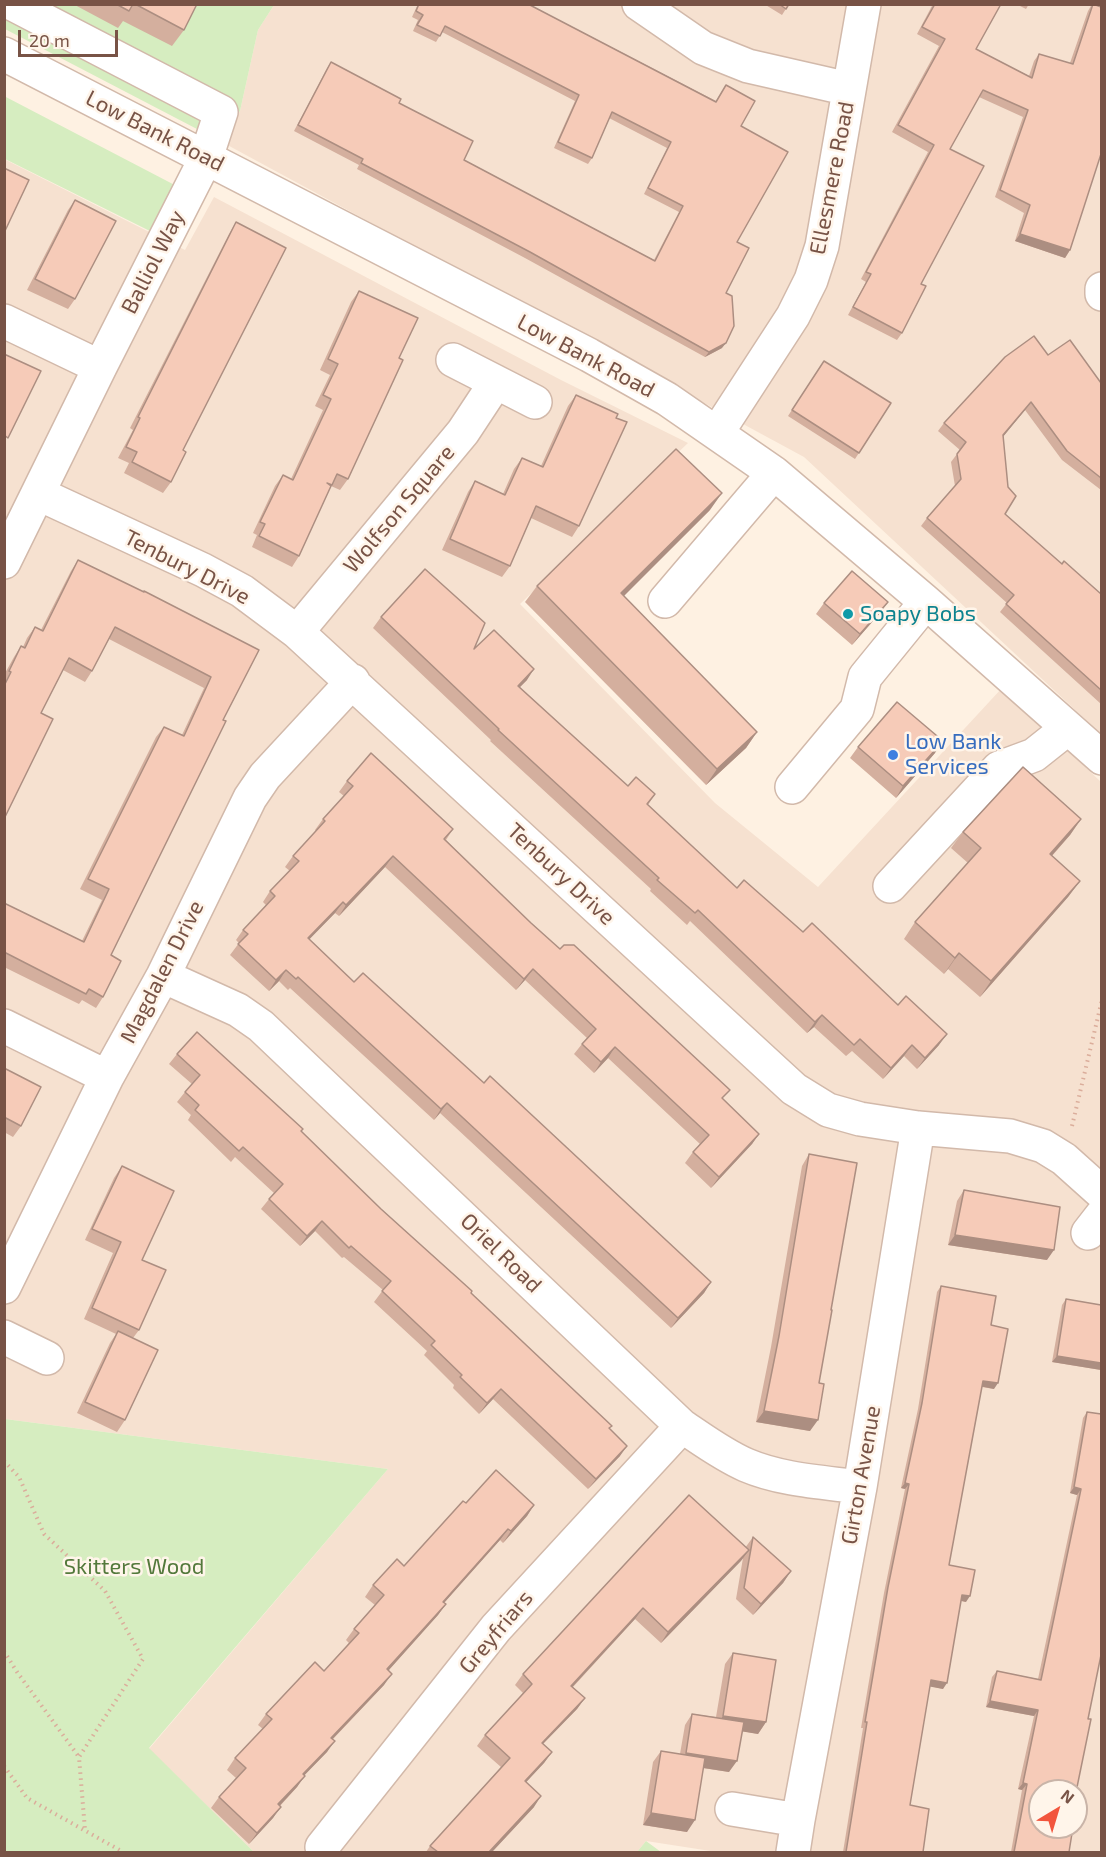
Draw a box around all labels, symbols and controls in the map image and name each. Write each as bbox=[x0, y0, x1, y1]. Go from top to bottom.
scale bar bbox=[21, 18, 122, 56]
text: 20 m bbox=[29, 29, 70, 51]
street label: Low Bank Road bbox=[81, 85, 229, 177]
street label: Ellesmere Road bbox=[804, 99, 860, 257]
street label: Balliol Way bbox=[116, 206, 190, 318]
street label: Low Bank Road bbox=[513, 309, 659, 403]
street label: Wolfson Square bbox=[338, 440, 460, 578]
street label: Tenbury Drive bbox=[120, 524, 254, 610]
place label: Soapy Bobs bbox=[860, 601, 976, 627]
marker: Soapy Bobs bbox=[841, 607, 855, 621]
place label: Low Bank Services bbox=[905, 729, 1001, 780]
marker: Low Bank Services bbox=[886, 748, 900, 762]
street label: Tenbury Drive bbox=[502, 817, 620, 931]
street label: Magdalen Drive bbox=[115, 896, 209, 1048]
street label: Oriel Road bbox=[455, 1208, 547, 1298]
street label: Girton Avenue bbox=[836, 1404, 886, 1546]
park label: Skitters Wood bbox=[64, 1554, 204, 1580]
street label: Greyfriars bbox=[454, 1585, 538, 1679]
north arrow bbox=[1028, 1779, 1088, 1839]
text: N bbox=[1058, 1785, 1079, 1807]

